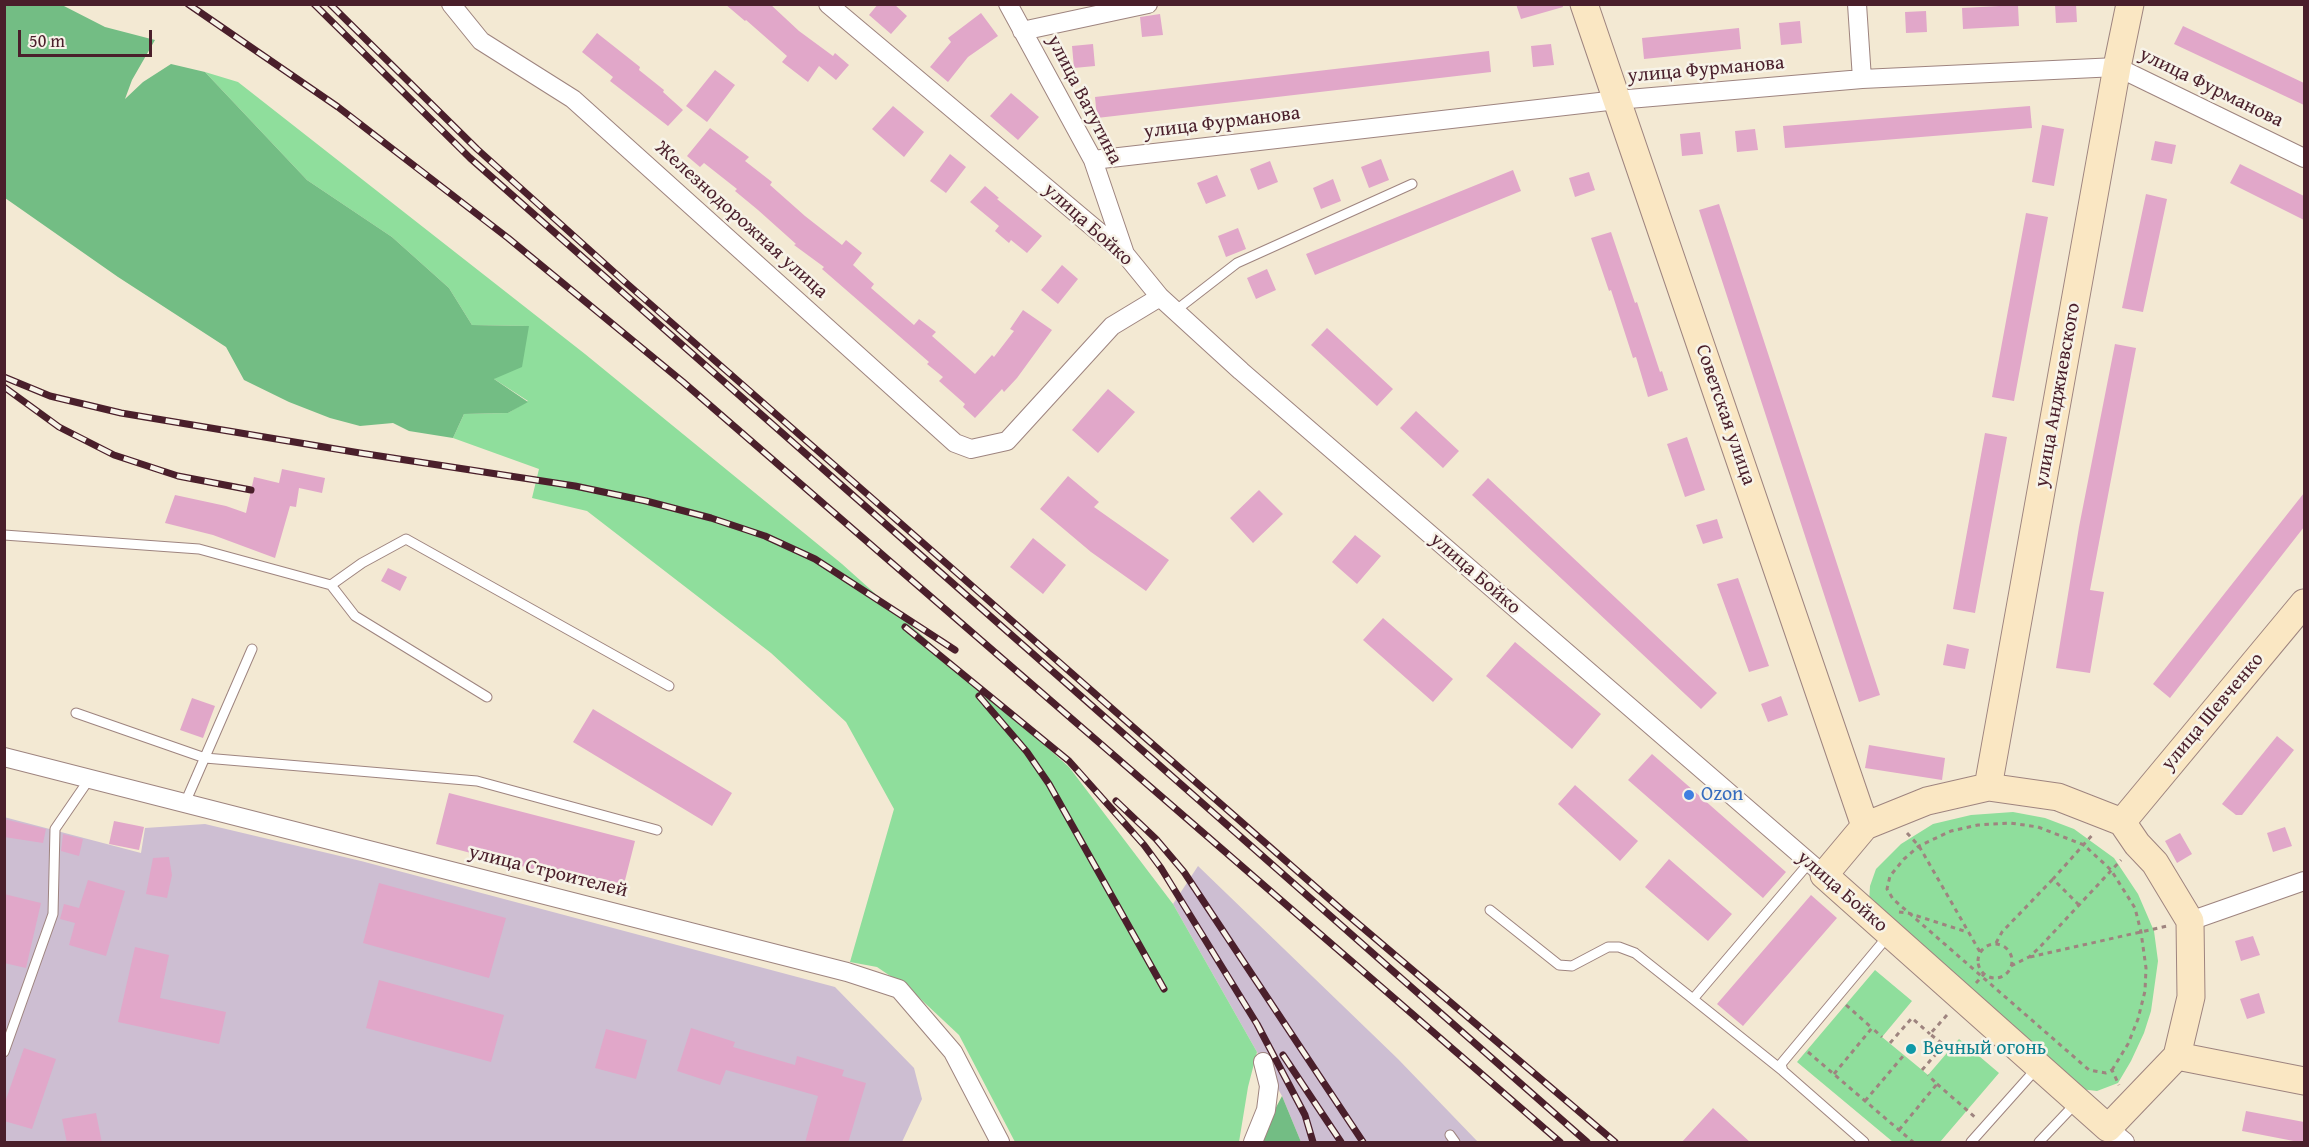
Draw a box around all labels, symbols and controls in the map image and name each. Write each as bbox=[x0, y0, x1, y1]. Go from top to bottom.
scale bar bbox=[21, 18, 154, 56]
text: 50 m bbox=[29, 27, 65, 54]
street label: улица Ватутина bbox=[1041, 31, 1127, 169]
street label: улица Фурманова bbox=[2135, 43, 2287, 133]
street label: улица Фурманова bbox=[1627, 51, 1785, 89]
street label: улица Фурманова bbox=[1142, 102, 1302, 144]
street label: Железнодорожная улица bbox=[650, 136, 832, 304]
street label: улица Бойко bbox=[1038, 178, 1138, 272]
street label: улица Анджиевского bbox=[2030, 301, 2086, 489]
street label: Советская улица bbox=[1690, 341, 1760, 489]
street label: улица Бойко bbox=[1425, 528, 1525, 620]
street label: улица Шевченко bbox=[2157, 648, 2269, 776]
place label: Ozon bbox=[1701, 783, 1743, 807]
marker: Ozon bbox=[1682, 788, 1696, 802]
street label: улица Строителей bbox=[466, 841, 630, 903]
street label: улица Бойко bbox=[1792, 846, 1892, 938]
place label: Вечный огонь bbox=[1923, 1037, 2046, 1061]
marker: Вечный огонь bbox=[1904, 1042, 1918, 1056]

